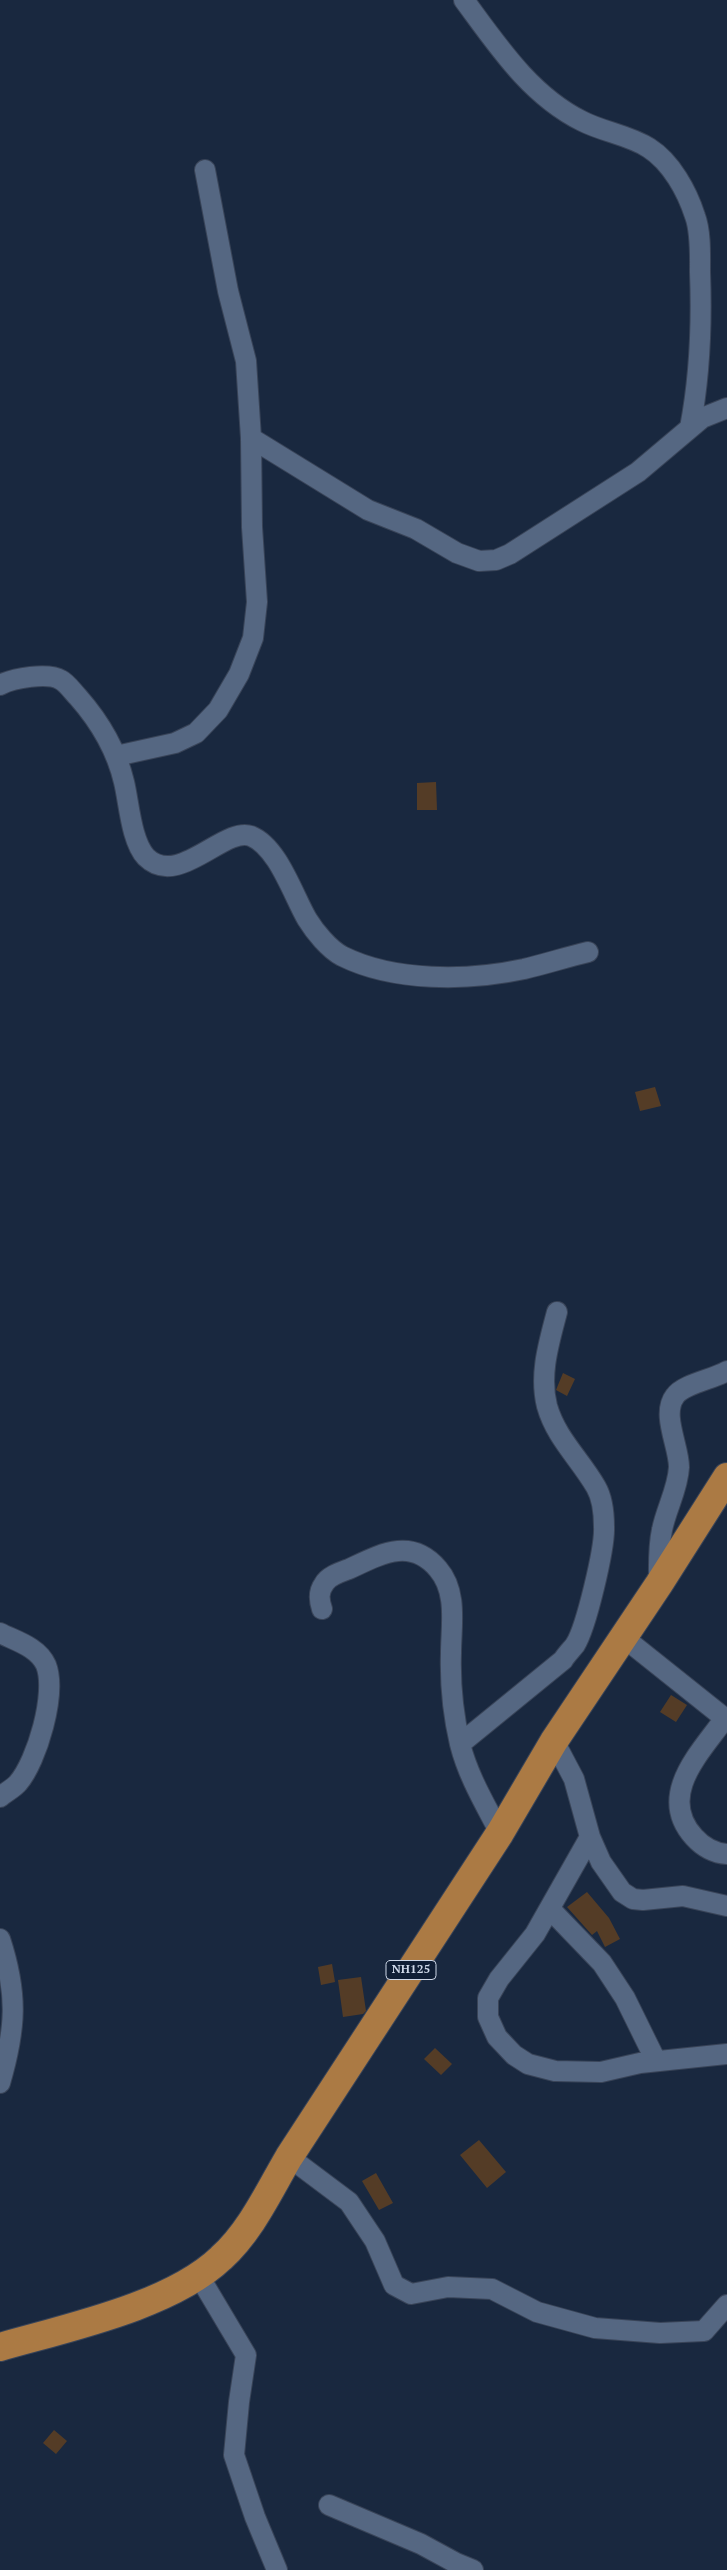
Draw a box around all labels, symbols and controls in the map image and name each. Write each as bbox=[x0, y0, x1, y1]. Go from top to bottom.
road number: NH125 bbox=[386, 1960, 436, 1980]

